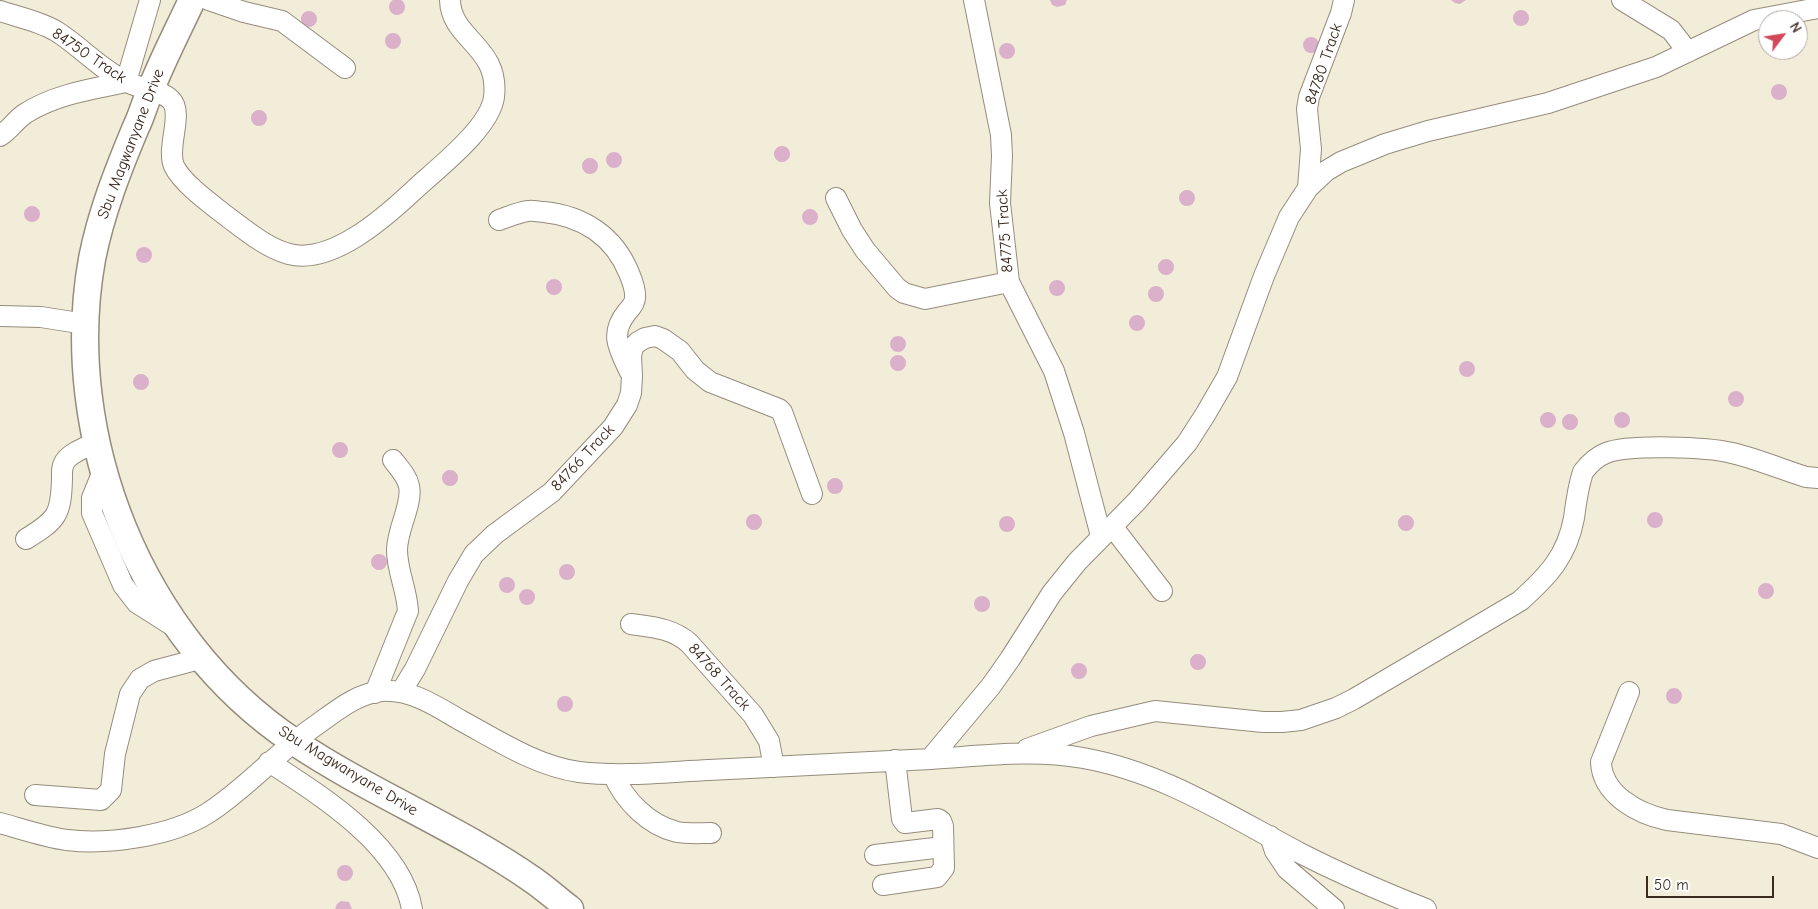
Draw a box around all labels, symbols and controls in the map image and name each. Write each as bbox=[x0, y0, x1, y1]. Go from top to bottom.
north arrow bbox=[1758, 10, 1808, 60]
text: N bbox=[1786, 19, 1805, 36]
street label: 84780 Track bbox=[1301, 21, 1347, 107]
street label: 84750 Track bbox=[48, 24, 130, 88]
street label: Sbu Magwanyane Drive bbox=[94, 66, 168, 222]
street label: 84775 Track bbox=[993, 189, 1017, 273]
street label: 84766 Track bbox=[547, 421, 619, 495]
street label: 84768 Track bbox=[684, 639, 754, 715]
street label: Sbu Magwanyane Drive bbox=[275, 722, 421, 820]
scale bar bbox=[1648, 866, 1776, 898]
text: 50 m bbox=[1654, 876, 1689, 894]

